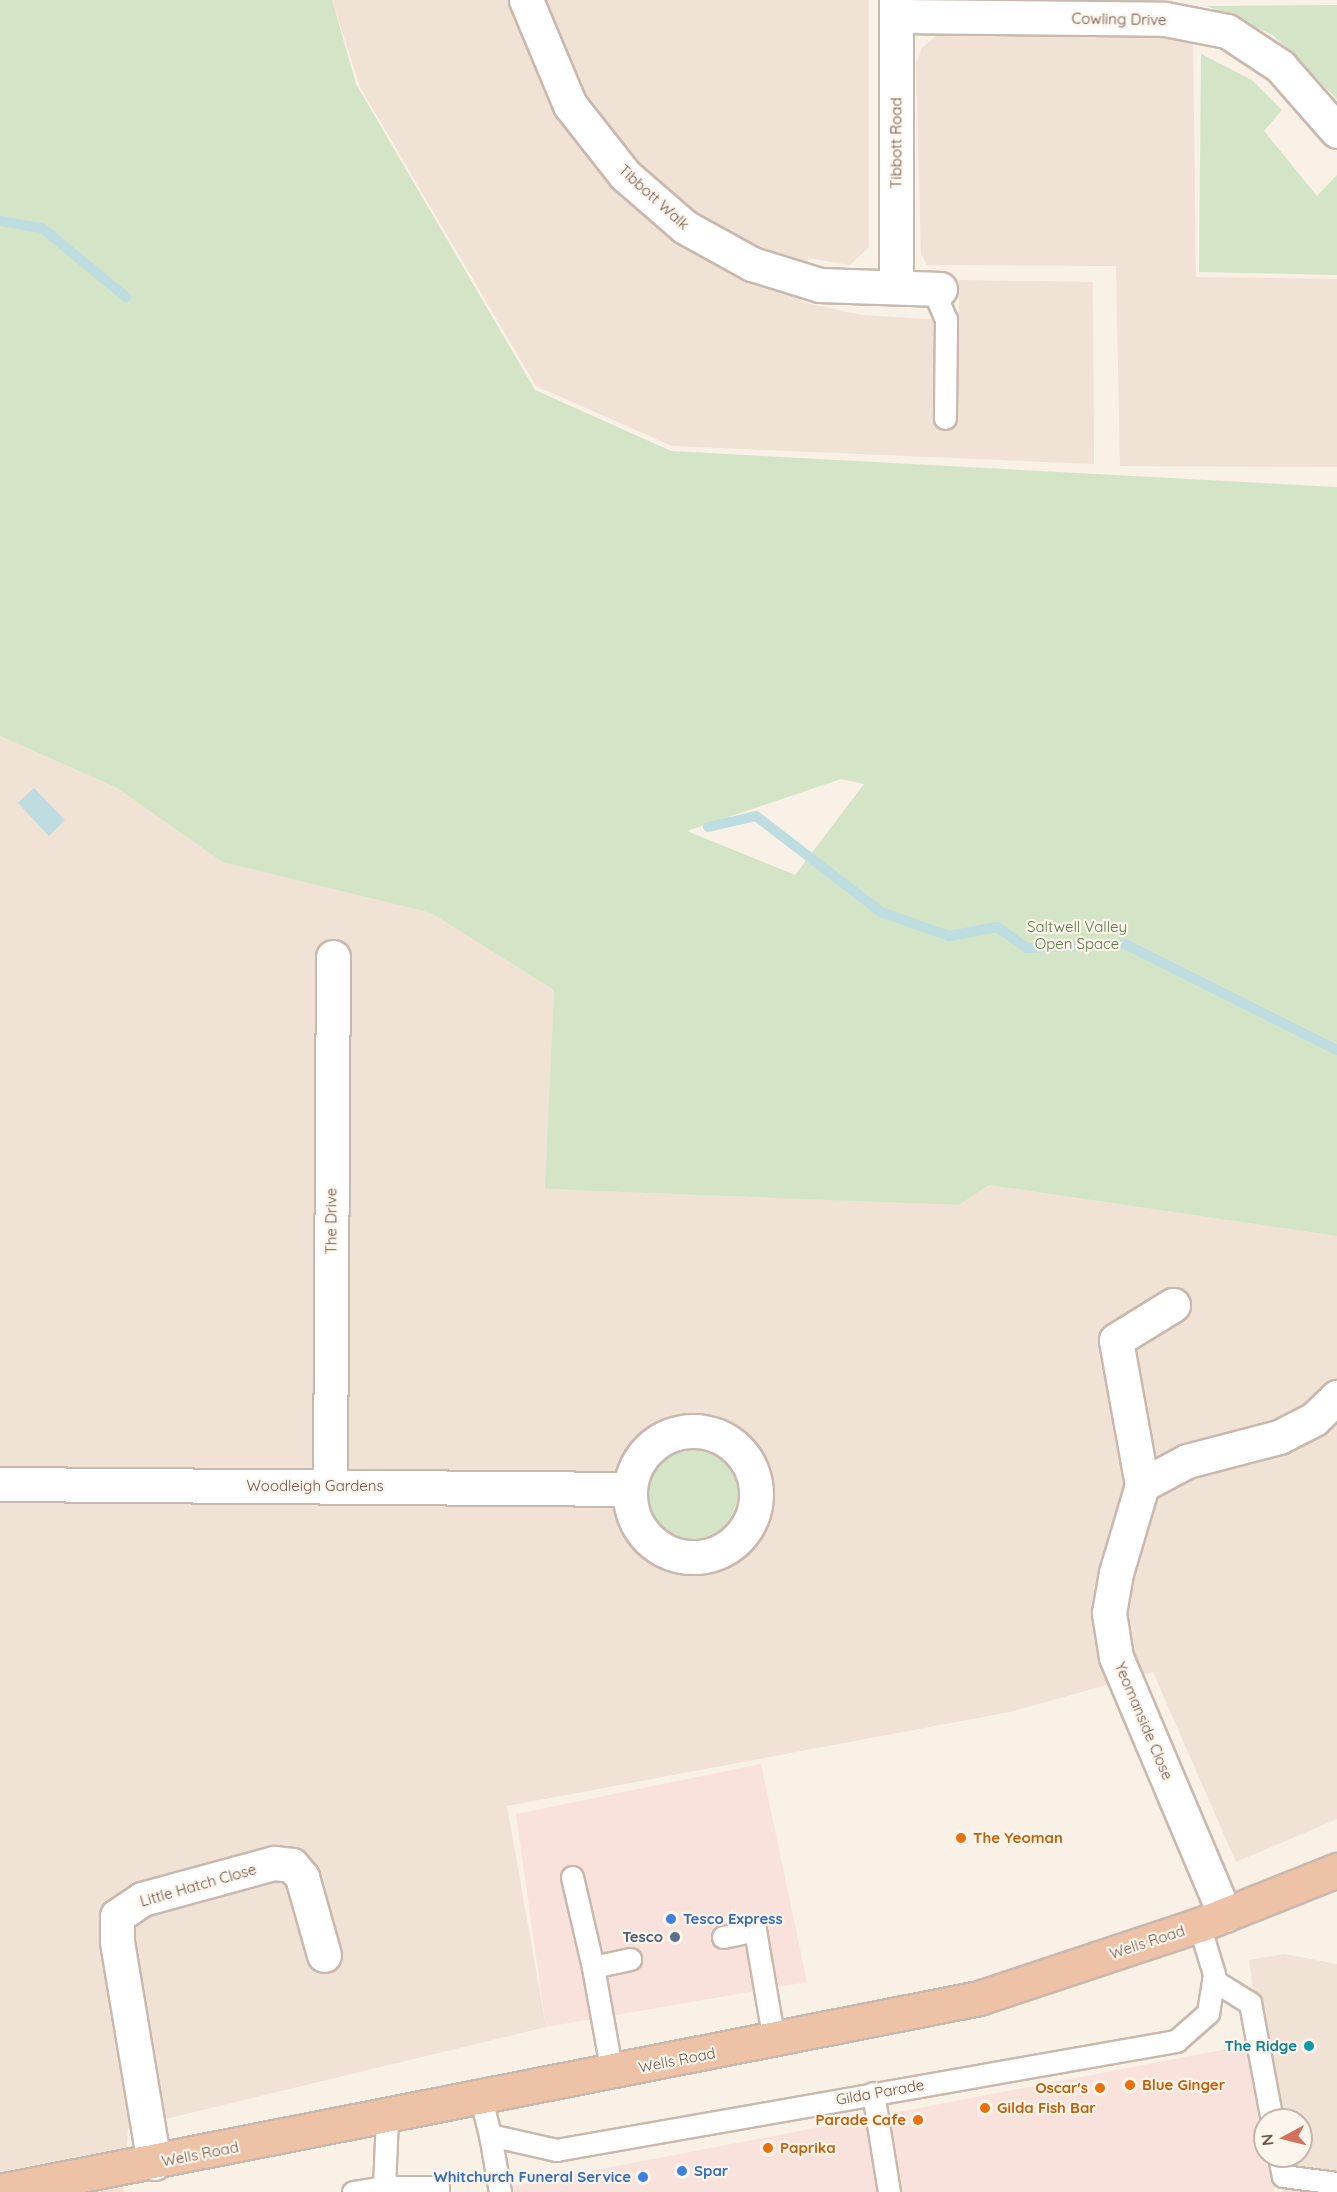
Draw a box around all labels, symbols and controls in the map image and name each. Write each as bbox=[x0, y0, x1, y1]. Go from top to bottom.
street label: Cowling Drive bbox=[1071, 9, 1167, 29]
street label: Tibbott Road bbox=[887, 98, 905, 188]
street label: Tibbott Walk bbox=[615, 161, 693, 233]
park label: Saltwell Valley Open Space bbox=[1027, 917, 1127, 952]
street label: The Drive bbox=[322, 1188, 340, 1254]
street label: Woodleigh Gardens bbox=[247, 1477, 383, 1495]
street label: Yeomanside Close bbox=[1111, 1659, 1177, 1783]
place label: The Yeoman bbox=[973, 1829, 1063, 1847]
marker: The Yeoman bbox=[954, 1831, 968, 1845]
street label: Little Hatch Close bbox=[138, 1860, 258, 1910]
place label: Tesco Express bbox=[683, 1910, 783, 1928]
marker: Tesco Express bbox=[664, 1912, 678, 1926]
street label: Wells Road bbox=[1107, 1921, 1187, 1963]
place label: Tesco bbox=[622, 1928, 663, 1946]
marker: Tesco bbox=[668, 1930, 682, 1944]
place label: The Ridge bbox=[1224, 2037, 1297, 2055]
marker: The Ridge bbox=[1302, 2039, 1316, 2053]
street label: Wells Road bbox=[637, 2044, 717, 2076]
street label: Gilda Parade bbox=[834, 2075, 926, 2109]
place label: Blue Ginger bbox=[1142, 2076, 1225, 2094]
marker: Blue Ginger bbox=[1123, 2078, 1137, 2092]
place label: Oscar's bbox=[1035, 2079, 1088, 2097]
marker: Oscar's bbox=[1093, 2081, 1107, 2095]
place label: Gilda Fish Bar bbox=[997, 2099, 1096, 2117]
marker: Gilda Fish Bar bbox=[978, 2101, 992, 2115]
north arrow bbox=[1253, 2108, 1313, 2168]
place label: Parade Cafe bbox=[816, 2111, 906, 2129]
marker: Parade Cafe bbox=[911, 2113, 925, 2127]
text: N bbox=[1256, 2133, 1278, 2147]
street label: Wells Road bbox=[160, 2138, 240, 2170]
place label: Paprika bbox=[780, 2139, 836, 2157]
marker: Paprika bbox=[761, 2141, 775, 2155]
place label: Spar bbox=[694, 2162, 728, 2180]
marker: Spar bbox=[675, 2164, 689, 2178]
place label: Whitchurch Funeral Service bbox=[434, 2168, 631, 2186]
marker: Whitchurch Funeral Service bbox=[636, 2170, 650, 2184]

